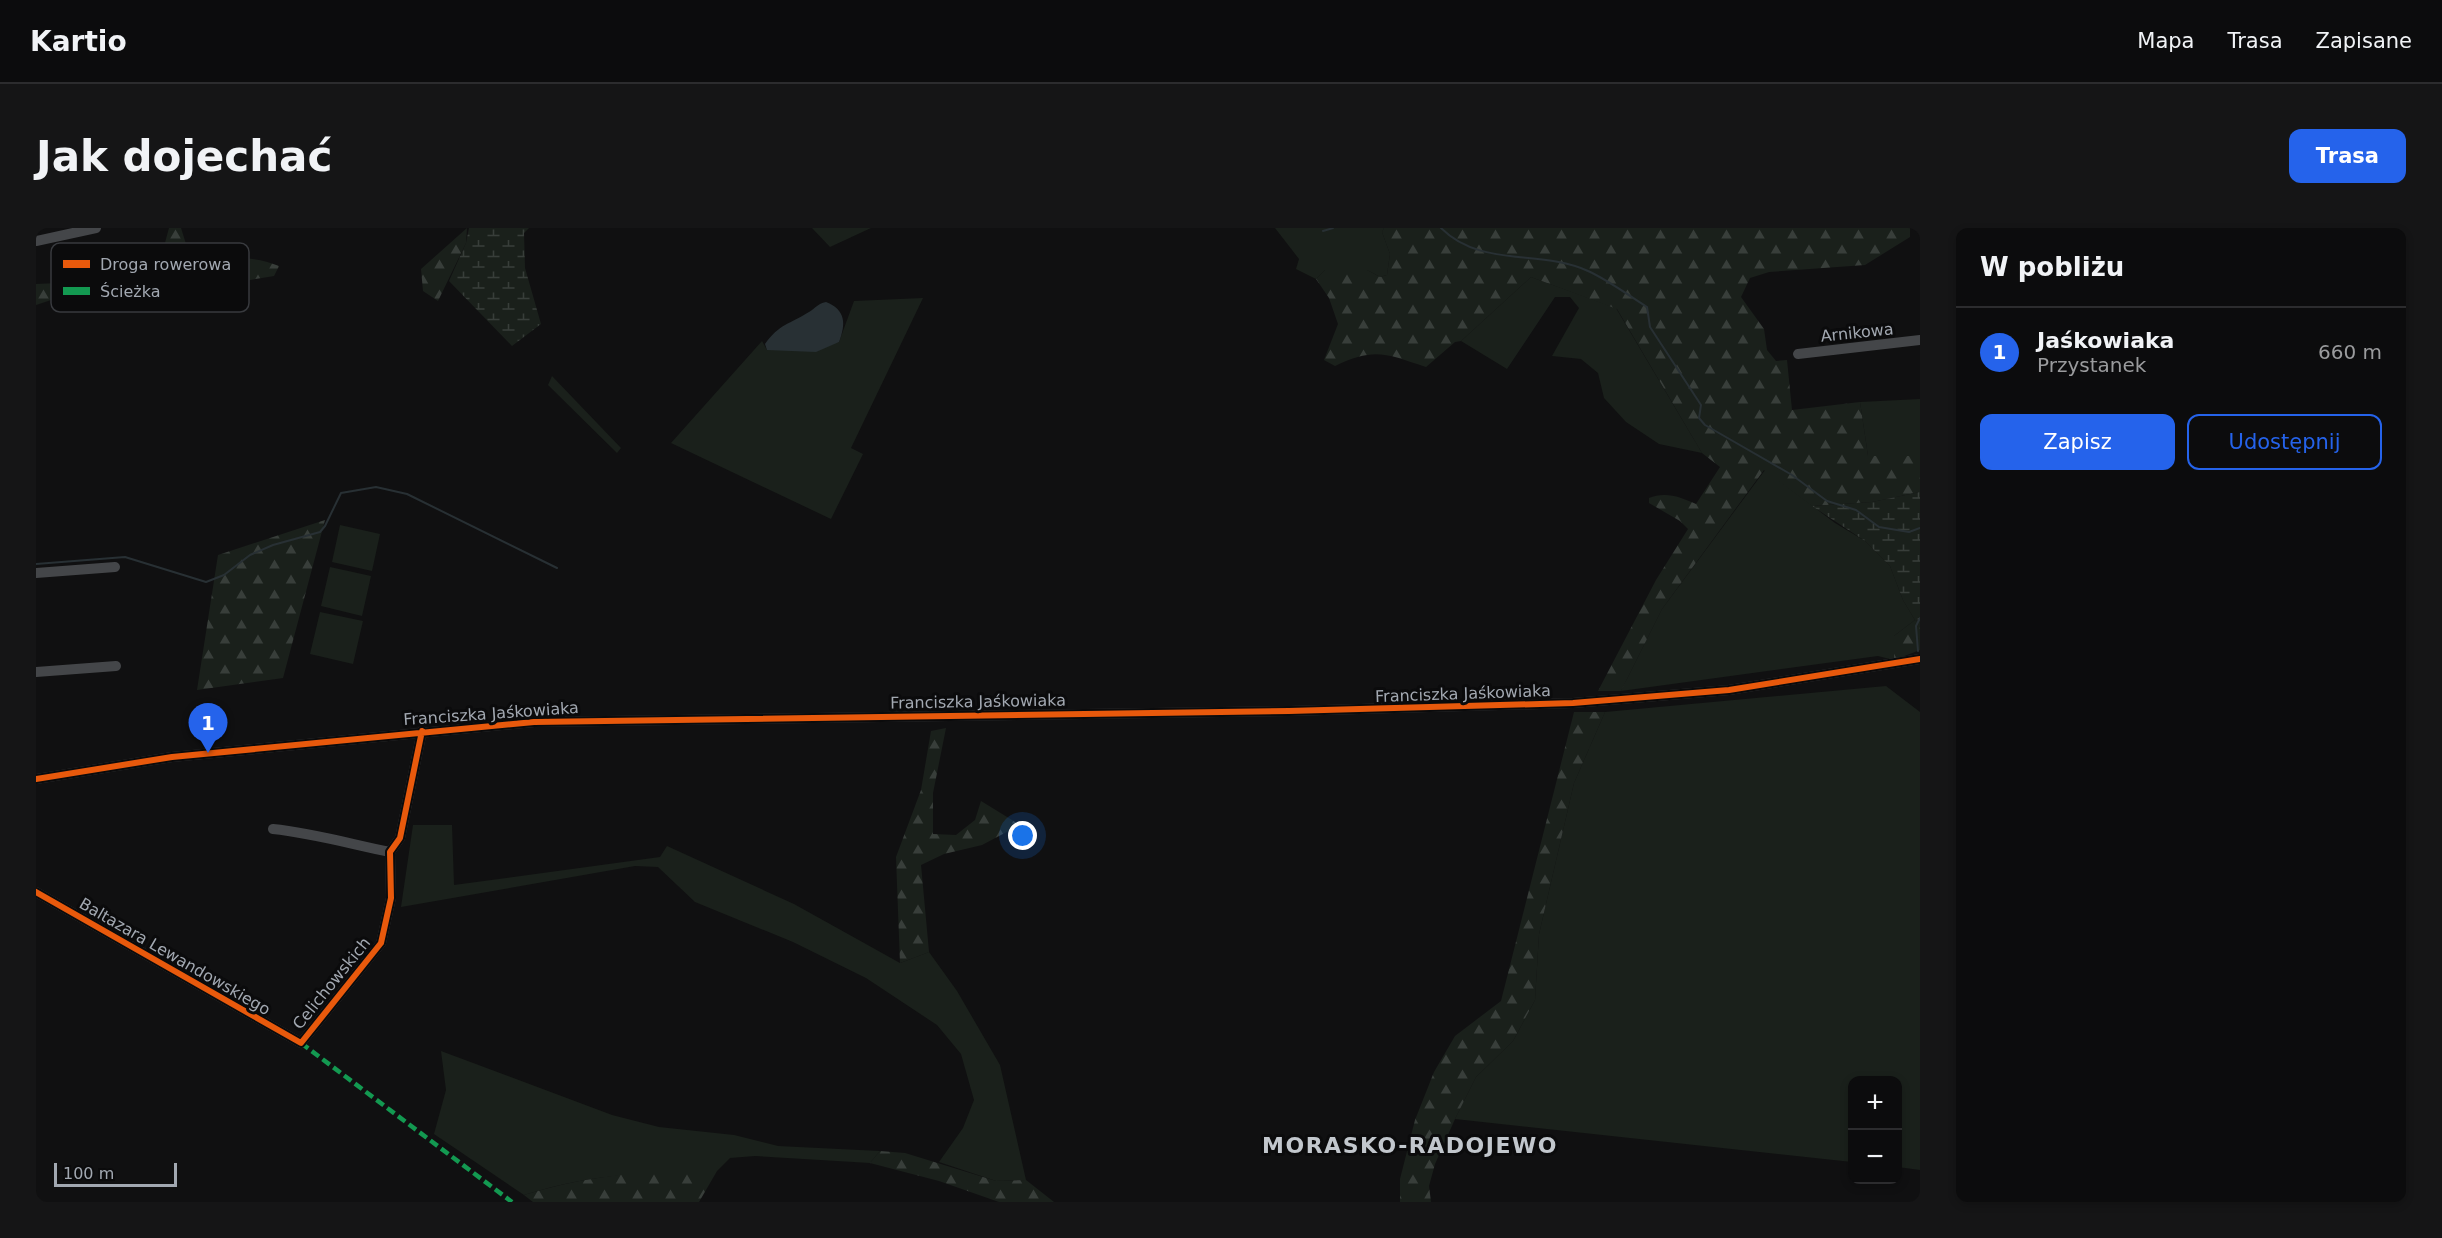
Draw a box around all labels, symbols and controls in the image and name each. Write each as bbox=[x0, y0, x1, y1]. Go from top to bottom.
text: Kartio bbox=[30, 25, 127, 58]
text: Mapa bbox=[2137, 29, 2194, 53]
text: Trasa bbox=[2227, 29, 2283, 53]
text: Zapisane bbox=[2316, 29, 2412, 53]
button: Trasa bbox=[2289, 129, 2406, 183]
text: Jak dojechać bbox=[36, 132, 332, 181]
legend bbox=[51, 243, 249, 312]
text: W pobliżu bbox=[1980, 252, 2124, 282]
text: Droga rowerowa bbox=[100, 255, 231, 274]
text: Ścieżka bbox=[100, 282, 160, 301]
street label: Arnikowa bbox=[1820, 319, 1894, 346]
text: Jaśkowiaka bbox=[2037, 328, 2174, 353]
text: 1 bbox=[1993, 340, 2006, 364]
text: 660 m bbox=[2318, 340, 2382, 364]
text: Przystanek bbox=[2037, 353, 2146, 377]
button: Zapisz bbox=[1980, 414, 2175, 470]
button: Udostępnij bbox=[2187, 414, 2382, 470]
street label: Franciszka Jaśkowiaka bbox=[1375, 681, 1551, 706]
street label: Franciszka Jaśkowiaka bbox=[890, 690, 1066, 713]
street label: Franciszka Jaśkowiaka bbox=[403, 698, 579, 729]
pin: 1 bbox=[188, 704, 228, 753]
your location bbox=[1008, 821, 1037, 850]
street label: Baltazara Lewandowskiego bbox=[76, 894, 274, 1019]
street label: Celichowskich bbox=[289, 934, 374, 1033]
map controls bbox=[1848, 1076, 1902, 1184]
button: + bbox=[1848, 1076, 1902, 1130]
button: − bbox=[1848, 1130, 1902, 1184]
district label: MORASKO-RADOJEWO bbox=[1262, 1133, 1558, 1158]
scale bar bbox=[54, 1160, 177, 1188]
text: 100 m bbox=[63, 1164, 114, 1183]

